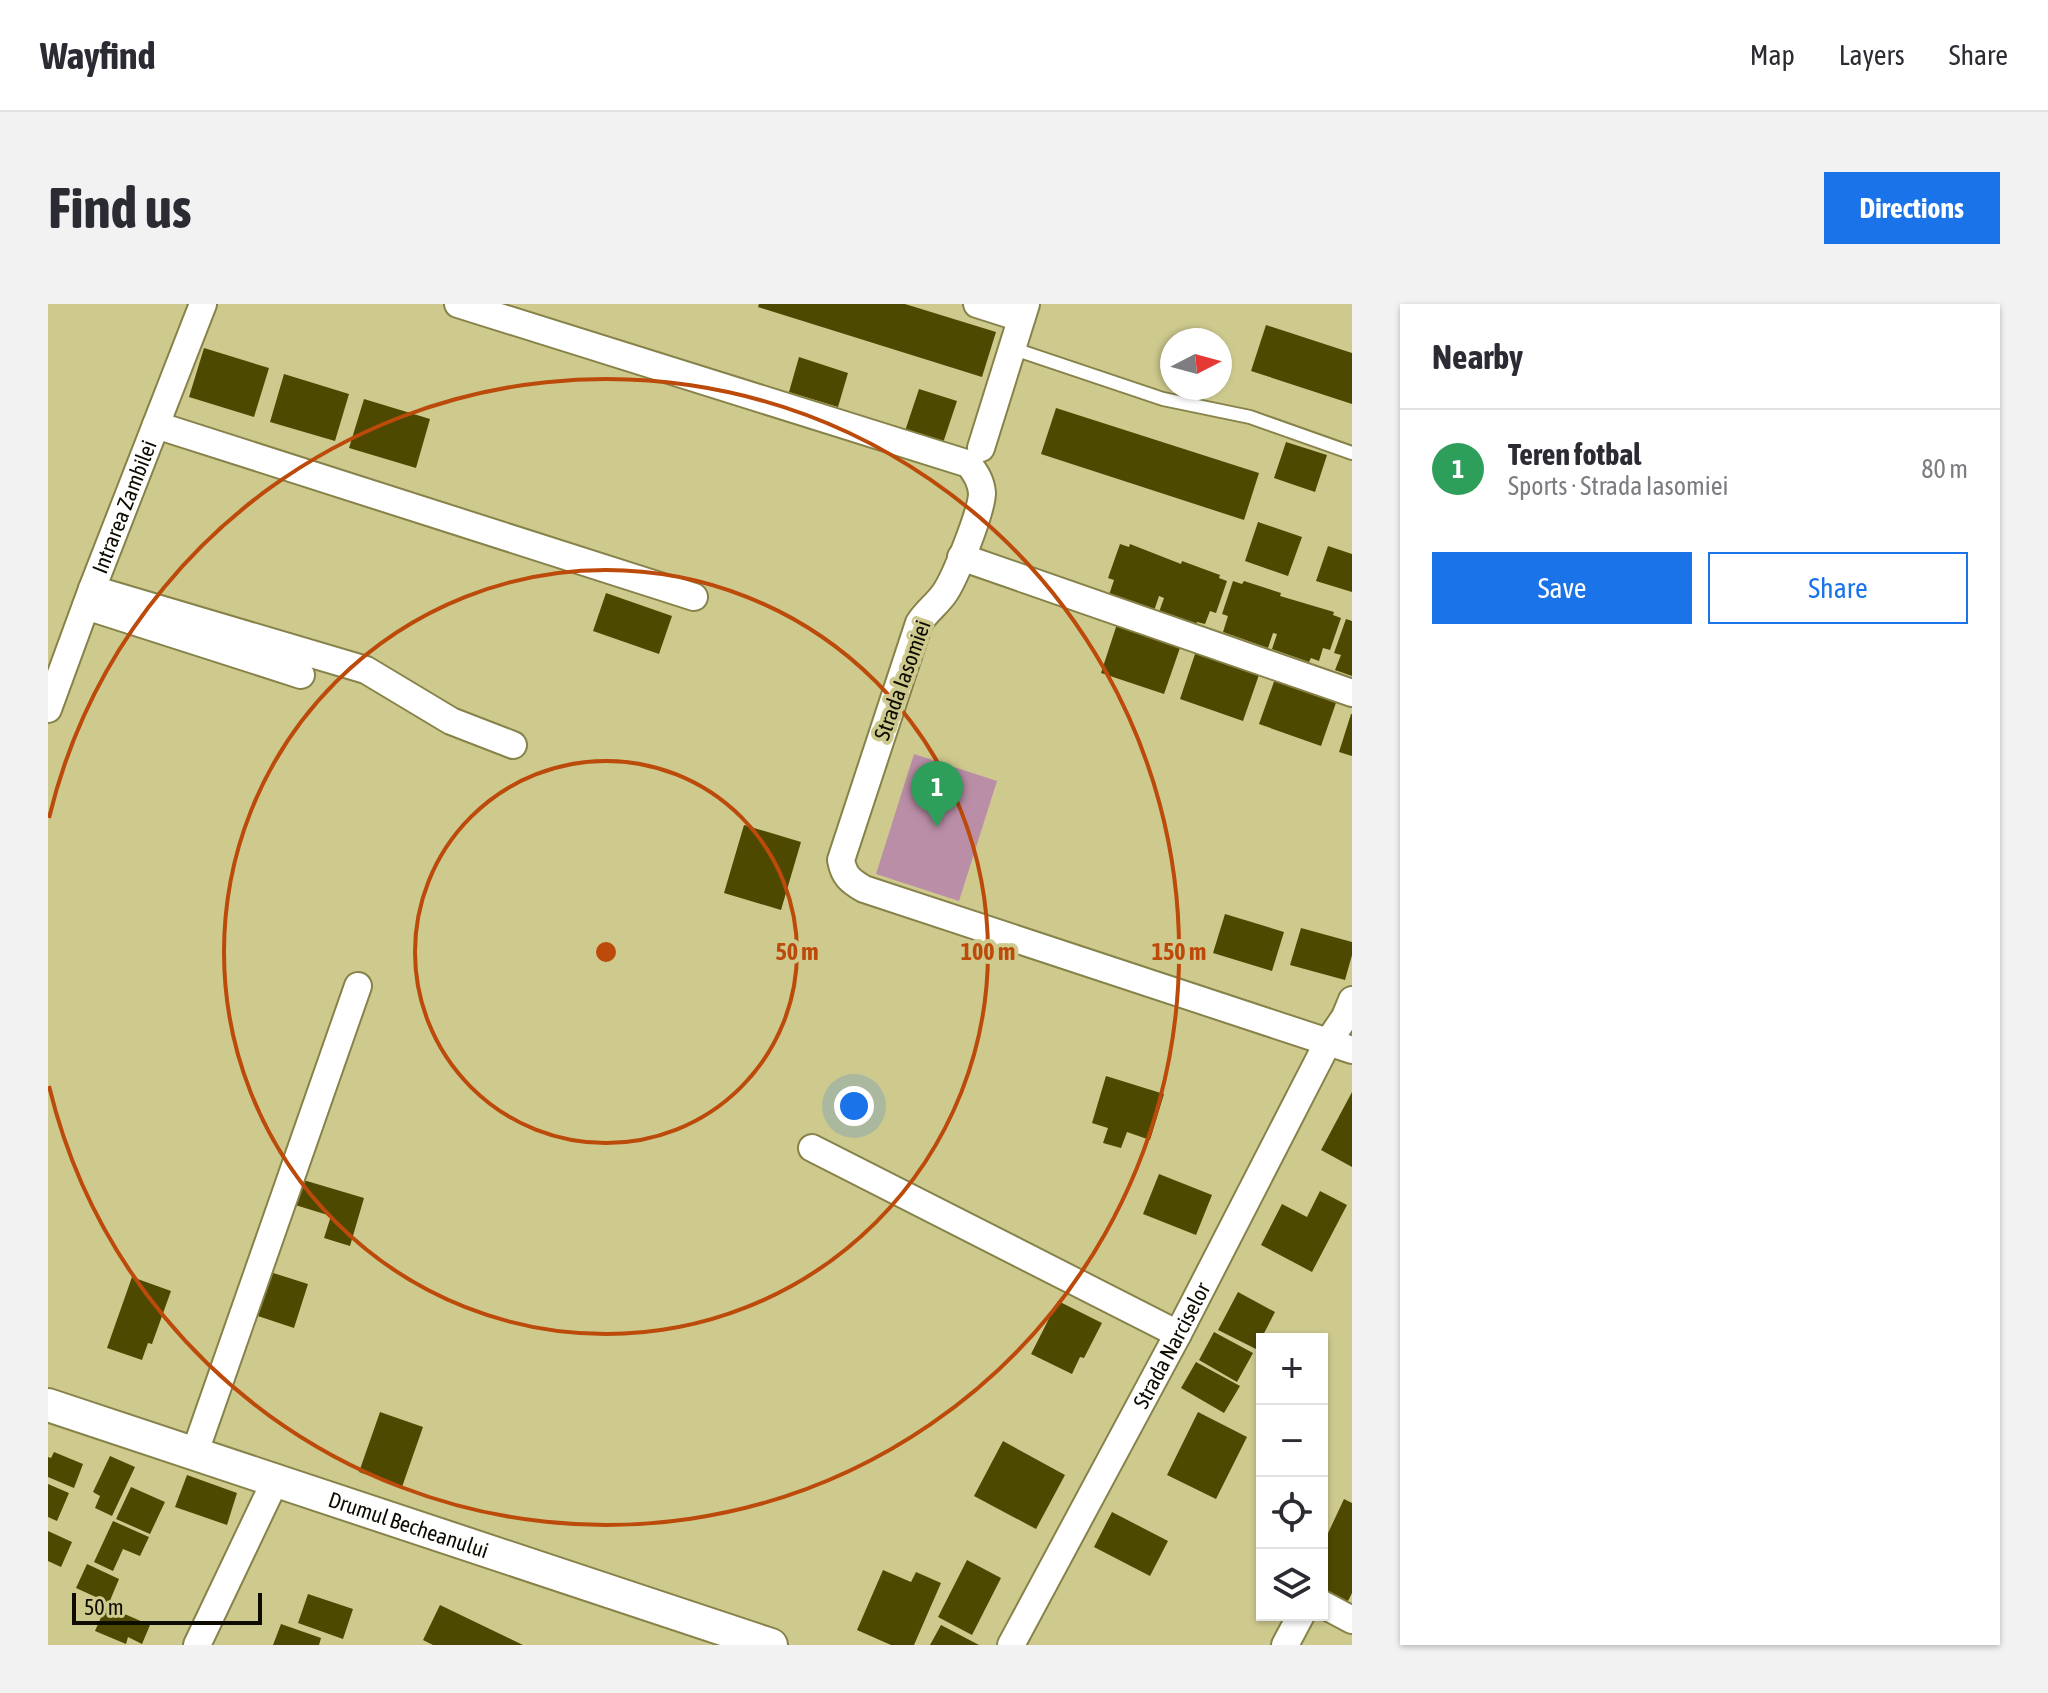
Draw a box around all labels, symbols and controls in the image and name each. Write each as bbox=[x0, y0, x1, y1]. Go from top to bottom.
text: Wayfind bbox=[40, 34, 155, 77]
text: Map bbox=[1750, 39, 1795, 71]
text: Layers bbox=[1839, 39, 1905, 71]
text: Share bbox=[1949, 39, 2008, 71]
button: Directions bbox=[1824, 172, 2000, 244]
text: Find us bbox=[48, 176, 192, 240]
north arrow bbox=[1160, 328, 1232, 400]
text: Nearby bbox=[1432, 337, 1523, 376]
street label: Intrarea Zambilei bbox=[86, 436, 162, 577]
text: Teren fotbal bbox=[1508, 437, 1641, 471]
text: 1 bbox=[1452, 454, 1464, 484]
text: 80 m bbox=[1921, 454, 1968, 484]
text: Sports · Strada Iasomiei bbox=[1508, 471, 1728, 501]
button: Save bbox=[1432, 552, 1692, 624]
button: Share bbox=[1708, 552, 1968, 624]
street label: Strada Iasomiei bbox=[868, 617, 936, 743]
pin: 1 bbox=[911, 761, 963, 827]
centre of rings bbox=[592, 938, 620, 966]
text: 50 m bbox=[775, 938, 819, 965]
text: 100 m bbox=[961, 938, 1015, 965]
text: 150 m bbox=[1152, 938, 1206, 965]
your location bbox=[834, 1086, 874, 1126]
street label: Strada Narciselor bbox=[1128, 1277, 1216, 1413]
map controls bbox=[1256, 1333, 1328, 1621]
button: + bbox=[1256, 1333, 1328, 1405]
button: − bbox=[1256, 1405, 1328, 1477]
button: locate bbox=[1256, 1477, 1328, 1549]
street label: Drumul Becheanului bbox=[325, 1486, 492, 1563]
button: layers bbox=[1256, 1549, 1328, 1621]
scale bar bbox=[72, 1589, 262, 1625]
text: 50 m bbox=[84, 1594, 124, 1620]

